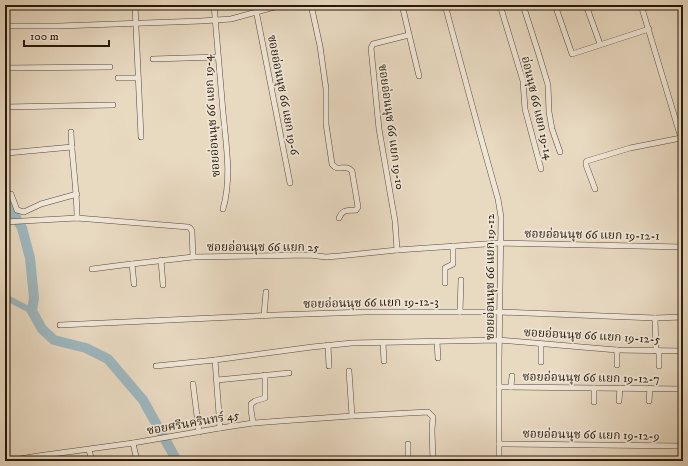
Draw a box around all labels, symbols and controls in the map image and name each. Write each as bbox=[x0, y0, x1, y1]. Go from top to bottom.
scale bar bbox=[24, 22, 109, 48]
text: 100 m bbox=[30, 29, 59, 44]
street label: ซอยอ่อนนุช 66 แยก 19-6 bbox=[264, 34, 302, 157]
street label: ซอยอ่อนนุช 66 แยก 19-4 bbox=[200, 53, 224, 178]
street label: อ่อนนุช 66 แยก 19-14 bbox=[518, 55, 556, 162]
street label: ซอยอ่อนนุช 66 แยก 19-10 bbox=[375, 63, 407, 191]
street label: ซอยอ่อนนุช 66 แยก 19-12 bbox=[483, 214, 498, 340]
street label: ซอยอ่อนนุช 66 แยก 19-12-1 bbox=[524, 226, 660, 244]
street label: ซอยอ่อนนุช 66 แยก 25 bbox=[207, 240, 319, 255]
street label: ซอยอ่อนนุช 66 แยก 19-12-3 bbox=[303, 294, 439, 312]
street label: ซอยอ่อนนุช 66 แยก 19-12-5 bbox=[523, 325, 661, 347]
street label: ซอยอ่อนนุช 66 แยก 19-12-7 bbox=[522, 369, 660, 387]
street label: ซอยศรีนครินทร์ 45 bbox=[146, 407, 240, 439]
street label: ซอยอ่อนนุช 66 แยก 19-12-9 bbox=[522, 426, 660, 444]

